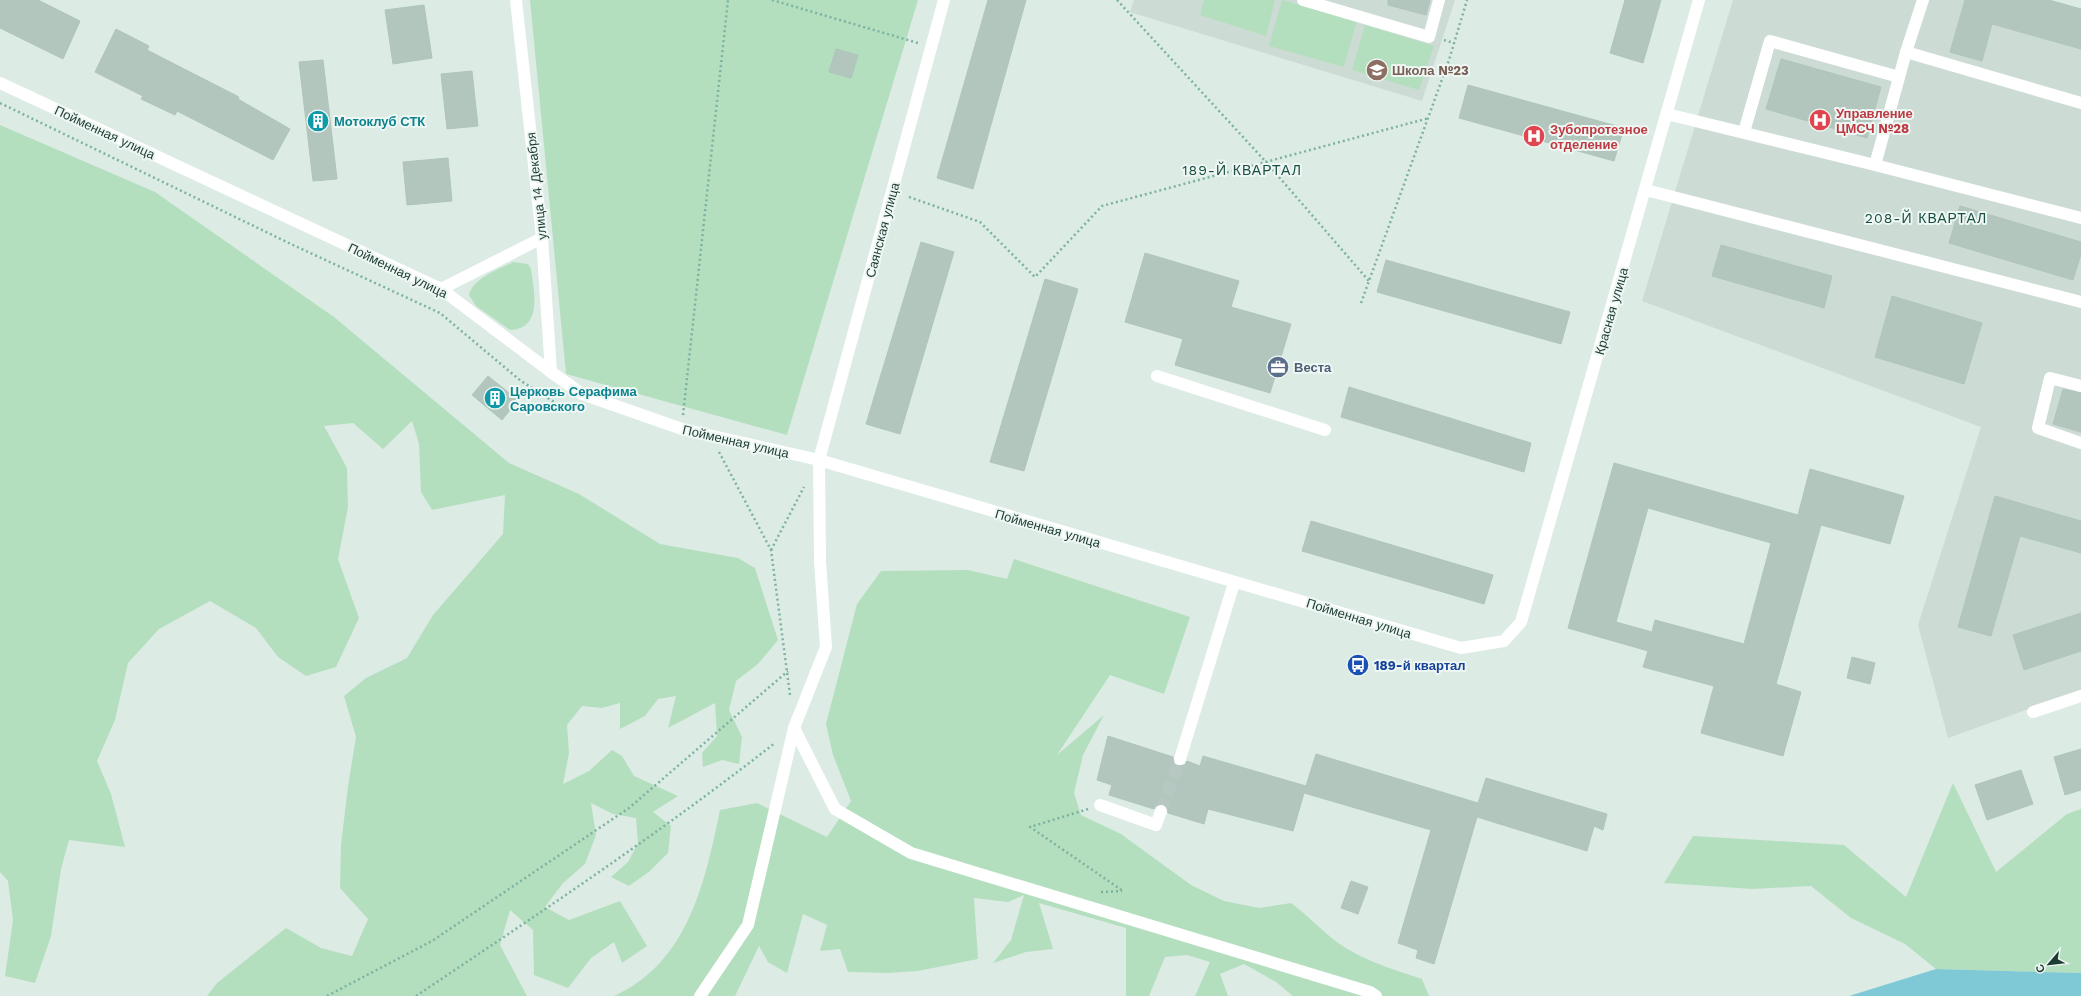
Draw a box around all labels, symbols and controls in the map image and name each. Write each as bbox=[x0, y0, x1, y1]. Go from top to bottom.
school or university icon: Школа №23 bbox=[1364, 57, 1390, 83]
place label: Школа №23 bbox=[1392, 63, 1469, 78]
street label: Пойменная улица bbox=[52, 103, 158, 163]
place label: Управление ЦМСЧ №28 bbox=[1836, 106, 1913, 136]
hospital icon: Управление ЦМСЧ №28 bbox=[1807, 107, 1833, 133]
building icon: Мотоклуб СТК bbox=[305, 108, 331, 134]
place label: Мотоклуб СТК bbox=[334, 114, 425, 129]
place label: Зубопротезное отделение bbox=[1550, 122, 1648, 152]
hospital icon: Зубопротезное отделение bbox=[1521, 123, 1547, 149]
street label: улица 14 Декабря bbox=[523, 131, 550, 241]
district label: 189-Й КВАРТАЛ bbox=[1182, 161, 1302, 178]
street label: Саянская улица bbox=[863, 180, 903, 279]
district label: 208-Й КВАРТАЛ bbox=[1865, 209, 1987, 226]
street label: Пойменная улица bbox=[346, 240, 451, 301]
street label: Красная улица bbox=[1592, 265, 1631, 357]
office icon: Веста bbox=[1265, 354, 1291, 380]
place label: Веста bbox=[1294, 360, 1332, 375]
place label: Церковь Серафима Саровского bbox=[510, 384, 637, 414]
building icon: Церковь Серафима Саровского bbox=[482, 385, 508, 411]
street label: Пойменная улица bbox=[681, 422, 791, 461]
street label: Пойменная улица bbox=[993, 506, 1103, 551]
street label: Пойменная улица bbox=[1305, 595, 1414, 642]
bus stop icon: 189-й квартал bbox=[1345, 652, 1371, 678]
place label: 189-й квартал bbox=[1374, 658, 1466, 673]
north arrow bbox=[2029, 944, 2069, 984]
text: С bbox=[2033, 962, 2048, 975]

